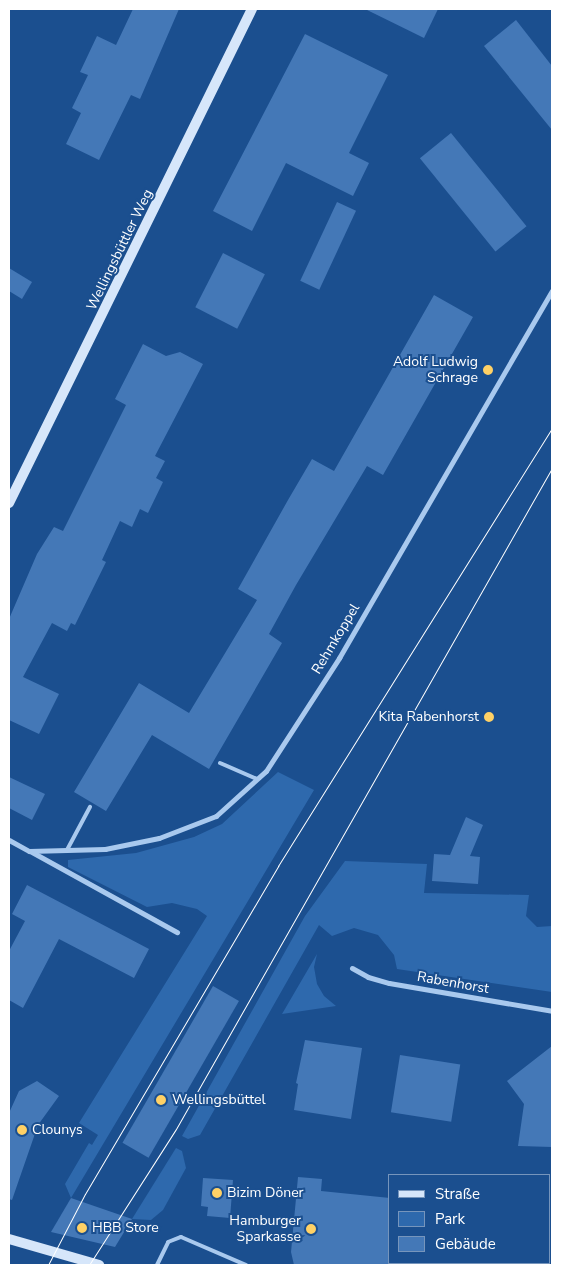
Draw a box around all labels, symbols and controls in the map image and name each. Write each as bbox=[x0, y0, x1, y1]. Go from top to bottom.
street label: Wellingsbüttler Weg bbox=[83, 187, 157, 313]
place label: Adolf Ludwig Schrage bbox=[393, 354, 478, 387]
marker: Adolf Ludwig Schrage bbox=[482, 364, 494, 376]
street label: Rehmkoppel bbox=[308, 601, 364, 677]
place label: Kita Rabenhorst bbox=[379, 709, 479, 725]
marker: Kita Rabenhorst bbox=[483, 711, 495, 723]
street label: Rabenhorst bbox=[416, 968, 490, 998]
place label: Wellingsbüttel bbox=[172, 1092, 266, 1108]
marker: Wellingsbüttel bbox=[154, 1093, 168, 1107]
place label: Clounys bbox=[32, 1122, 83, 1138]
marker: Clounys bbox=[16, 1124, 28, 1136]
legend bbox=[388, 1174, 551, 1264]
text: Straße bbox=[435, 1184, 480, 1204]
place label: Bizim Döner bbox=[227, 1185, 304, 1201]
marker: Bizim Döner bbox=[211, 1187, 223, 1199]
text: Park bbox=[435, 1209, 465, 1229]
place label: Hamburger Sparkasse bbox=[229, 1213, 301, 1246]
place label: HBB Store bbox=[92, 1220, 159, 1236]
marker: HBB Store bbox=[76, 1222, 88, 1234]
marker: Hamburger Sparkasse bbox=[305, 1223, 317, 1235]
text: Gebäude bbox=[435, 1234, 496, 1254]

